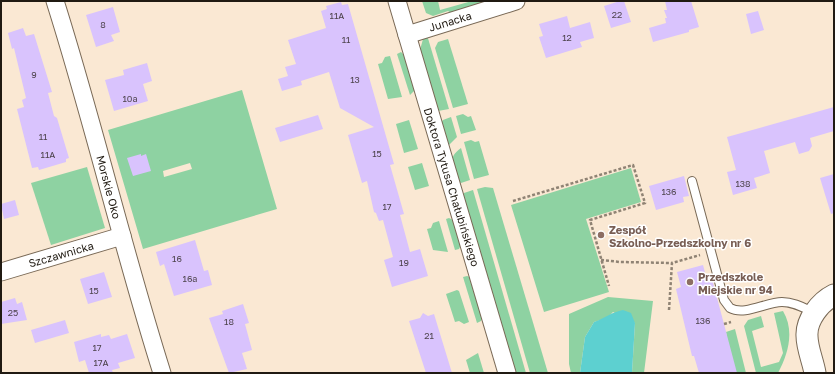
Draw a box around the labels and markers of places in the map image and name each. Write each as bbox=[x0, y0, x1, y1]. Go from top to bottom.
place label: Zespół Szkolno-Przedszkolny nr 6 bbox=[609, 223, 751, 249]
marker: Zespół Szkolno-Przedszkolny nr 6 bbox=[596, 230, 606, 240]
place label: Przedszkole Miejskie nr 94 bbox=[698, 270, 773, 296]
marker: Przedszkole Miejskie nr 94 bbox=[685, 277, 695, 287]

